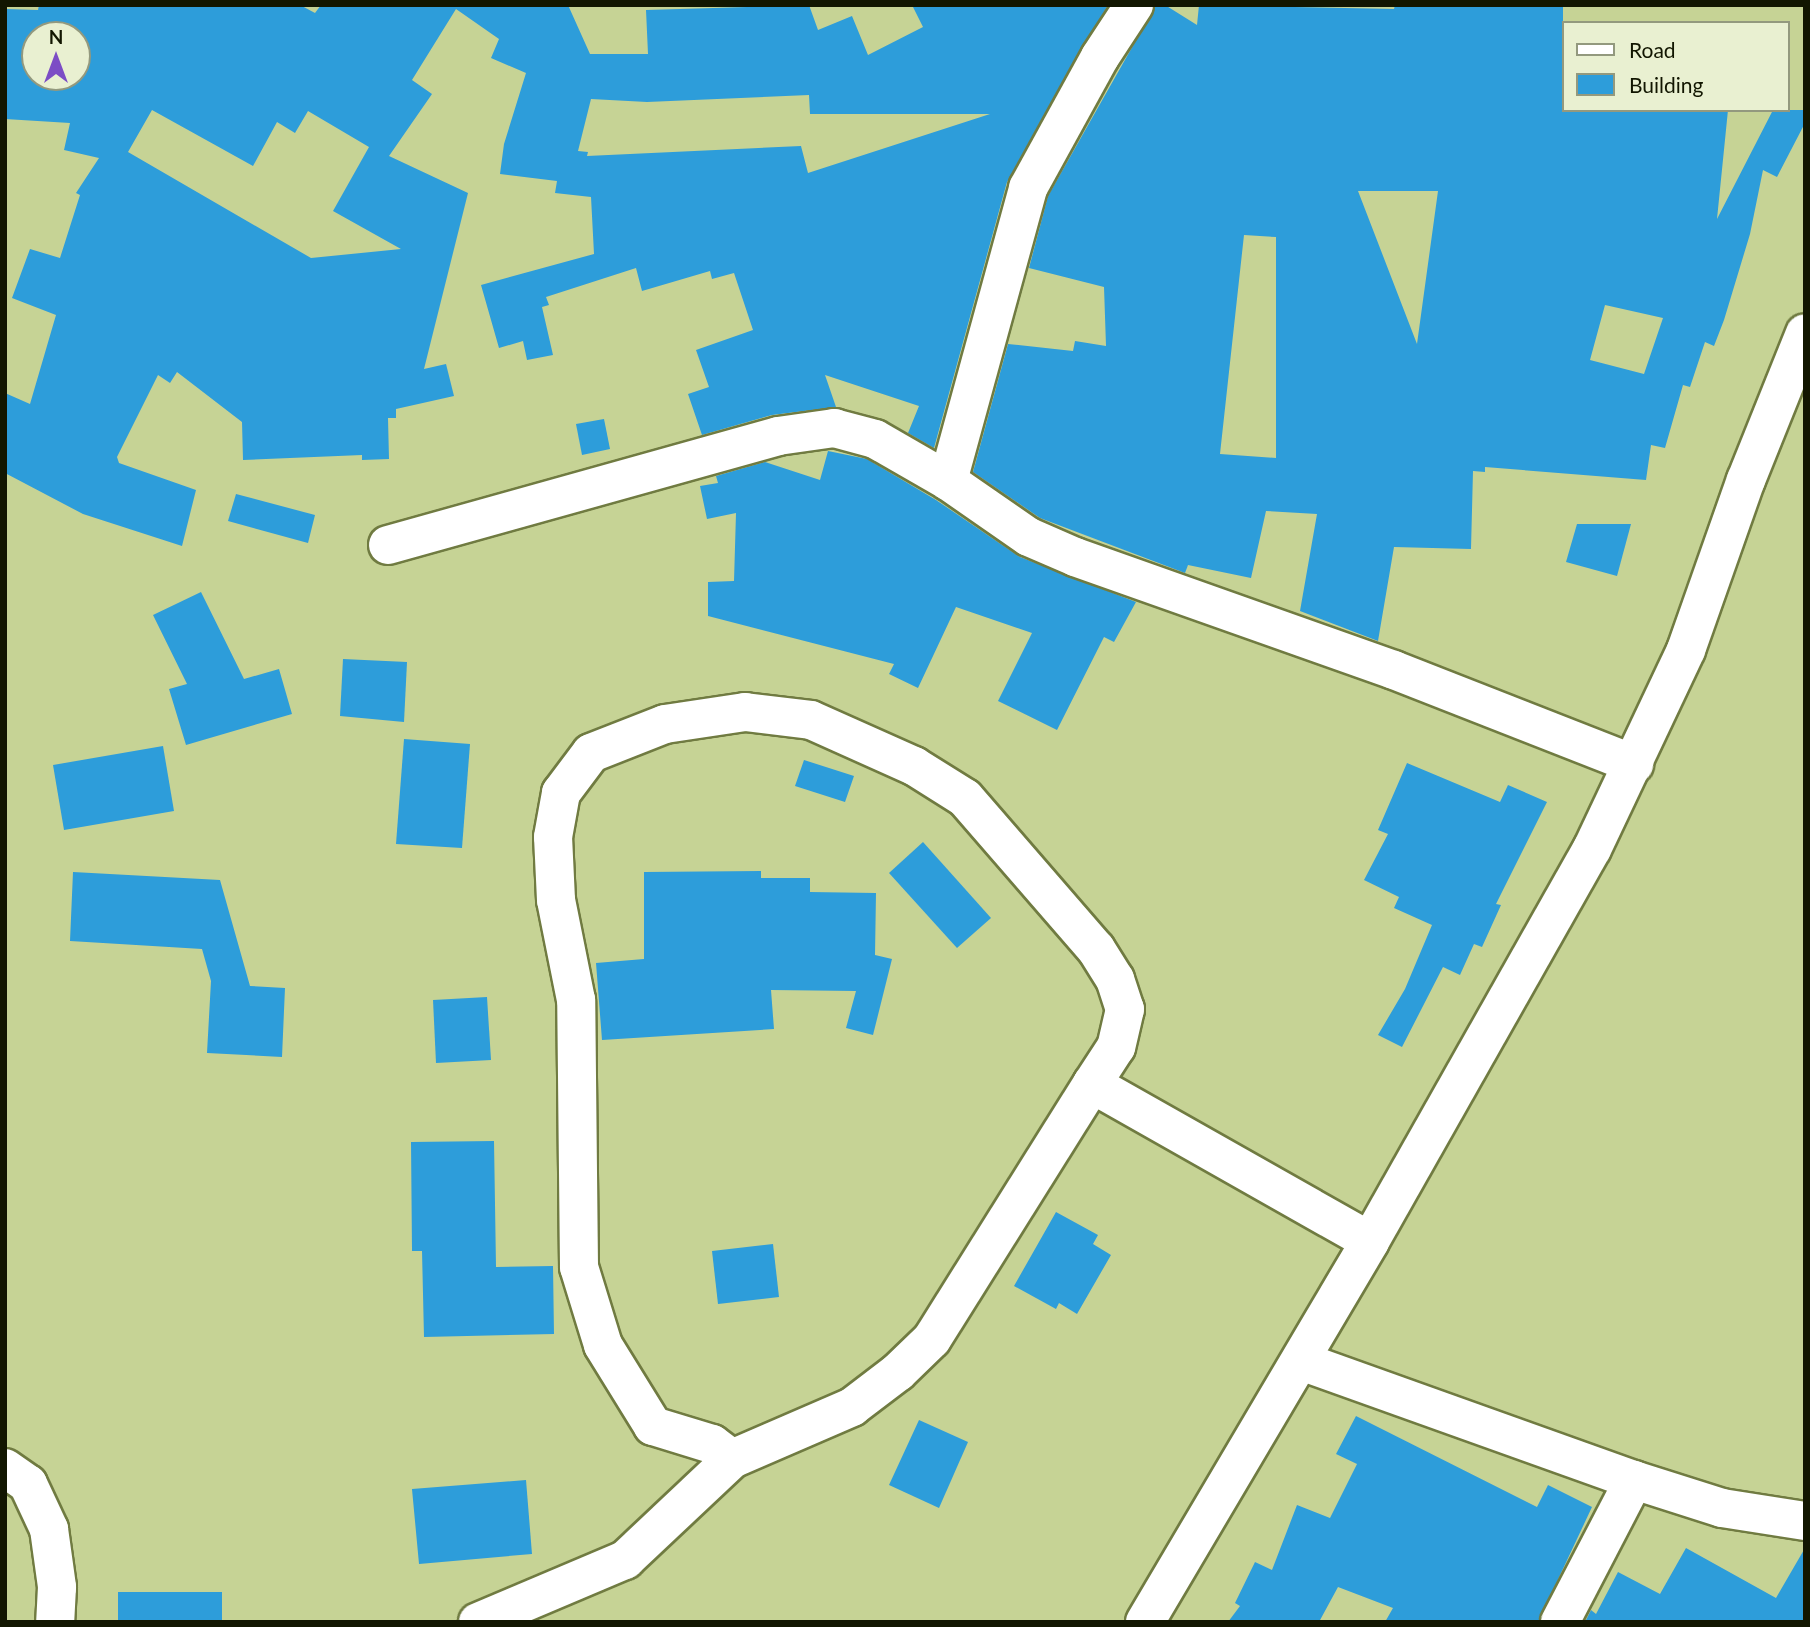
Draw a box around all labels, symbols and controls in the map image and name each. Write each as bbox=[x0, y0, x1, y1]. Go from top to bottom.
north arrow bbox=[21, 21, 91, 91]
legend bbox=[1562, 21, 1789, 112]
text: N bbox=[49, 25, 63, 48]
text: Road bbox=[1629, 37, 1676, 62]
text: Building bbox=[1629, 72, 1704, 97]

